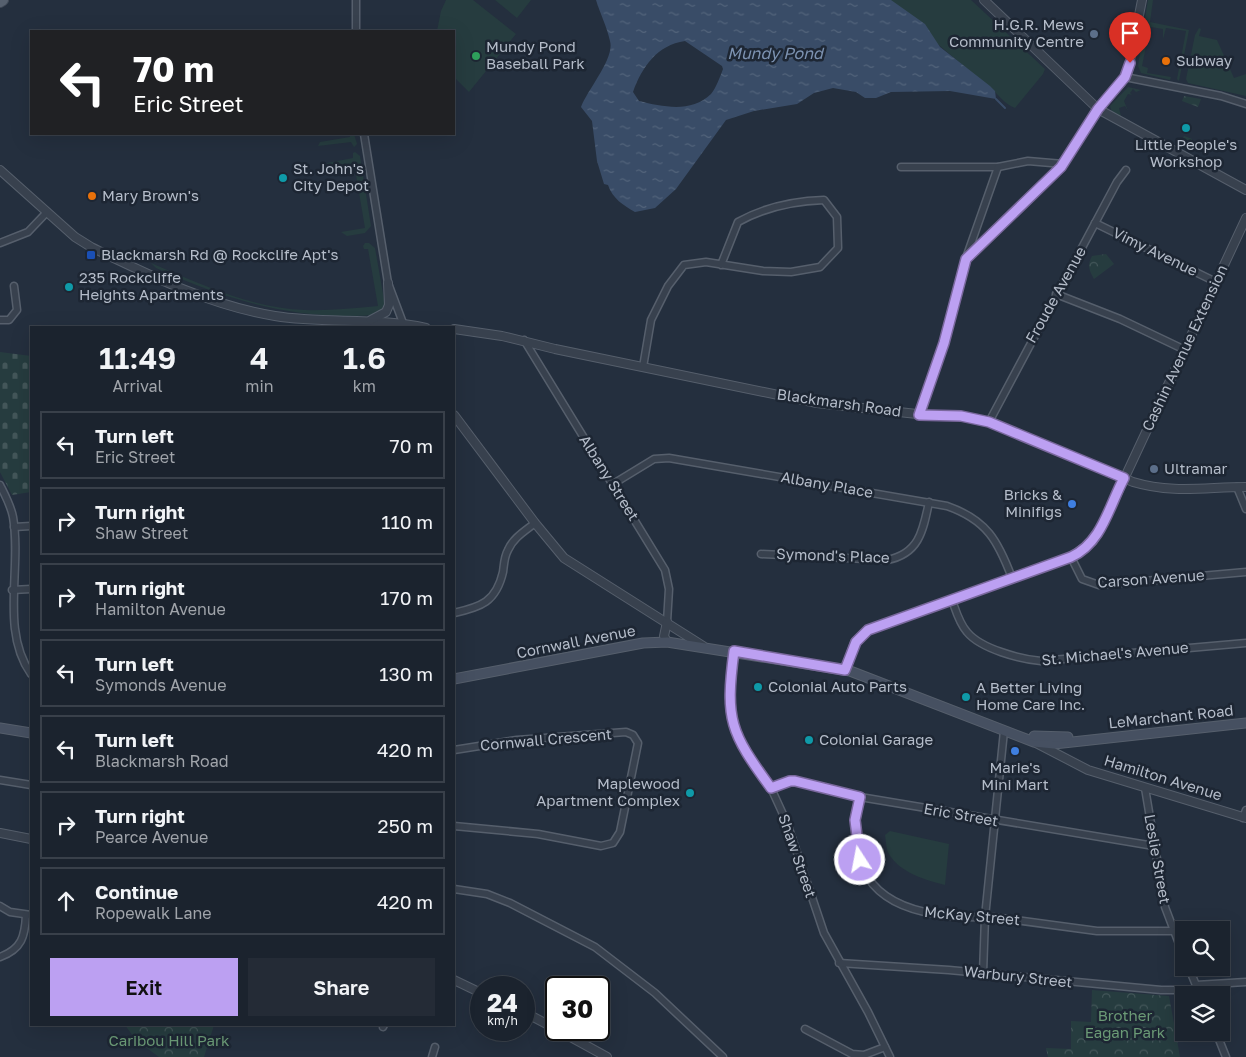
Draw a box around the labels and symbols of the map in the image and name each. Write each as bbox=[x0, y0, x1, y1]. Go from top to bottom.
pin bbox=[1109, 12, 1151, 63]
place label: H.G.R. Mews Community Centre bbox=[949, 15, 1084, 50]
marker: H.G.R. Mews Community Centre bbox=[1088, 28, 1100, 40]
place label: Mundy Pond Baseball Park bbox=[486, 37, 585, 72]
water label: Mundy Pond bbox=[727, 43, 825, 63]
marker: Mundy Pond Baseball Park bbox=[470, 50, 482, 62]
place label: Subway bbox=[1176, 51, 1233, 69]
marker: Subway bbox=[1160, 55, 1172, 67]
marker: Little People's Workshop bbox=[1180, 122, 1192, 134]
place label: Little People's Workshop bbox=[1135, 135, 1237, 170]
place label: St. John's City Depot bbox=[293, 159, 369, 194]
marker: St. John's City Depot bbox=[277, 172, 289, 184]
place label: Mary Brown's bbox=[102, 186, 199, 204]
marker: Mary Brown's bbox=[86, 190, 98, 202]
street label: Vimy Avenue bbox=[1110, 223, 1201, 280]
street label: Froude Avenue bbox=[1021, 243, 1089, 346]
place label: Blackmarsh Rd @ Rockclife Apt's bbox=[101, 245, 338, 263]
marker: Blackmarsh Rd @ Rockclife Apt's bbox=[85, 249, 97, 261]
street label: Cashin Avenue Extension bbox=[1138, 262, 1231, 434]
place label: 235 Rockcliffe Heights Apartments bbox=[79, 268, 224, 303]
marker: 235 Rockcliffe Heights Apartments bbox=[63, 281, 75, 293]
street label: Blackmarsh Road bbox=[776, 384, 902, 420]
street label: Albany Street bbox=[576, 431, 643, 524]
place label: Ultramar bbox=[1164, 459, 1227, 477]
marker: Ultramar bbox=[1148, 463, 1160, 475]
street label: Albany Place bbox=[780, 467, 875, 501]
place label: Bricks & Minifigs bbox=[1004, 485, 1062, 520]
marker: Bricks & Minifigs bbox=[1066, 498, 1078, 510]
street label: Symond's Place bbox=[776, 544, 890, 566]
street label: Carson Avenue bbox=[1097, 565, 1205, 591]
street label: Cornwall Avenue bbox=[515, 621, 637, 661]
street label: St. Michael's Avenue bbox=[1041, 638, 1190, 668]
place label: Colonial Auto Parts bbox=[768, 677, 907, 695]
place label: A Better Living Home Care Inc. bbox=[976, 678, 1085, 713]
marker: Colonial Auto Parts bbox=[752, 681, 764, 693]
marker: A Better Living Home Care Inc. bbox=[960, 691, 972, 703]
street label: LeMarchant Road bbox=[1107, 700, 1234, 732]
street label: Cornwall Crescent bbox=[479, 724, 613, 754]
place label: Colonial Garage bbox=[819, 730, 934, 748]
marker: Colonial Garage bbox=[803, 734, 815, 746]
marker: Marie's Mini Mart bbox=[1009, 745, 1021, 757]
street label: Hamilton Avenue bbox=[1102, 751, 1225, 804]
place label: Marie's Mini Mart bbox=[981, 758, 1049, 793]
place label: Maplewood Apartment Complex bbox=[536, 774, 680, 809]
marker: Maplewood Apartment Complex bbox=[684, 787, 696, 799]
street label: Eric Street bbox=[923, 799, 1000, 829]
street label: Shaw Street bbox=[775, 811, 821, 900]
street label: Leslie Street bbox=[1141, 813, 1175, 905]
position arrow bbox=[833, 833, 885, 885]
street label: McKay Street bbox=[923, 902, 1021, 928]
street label: Warbury Street bbox=[963, 961, 1073, 991]
speed limit sign: 30 bbox=[545, 976, 610, 1041]
park label: Brother Eagan Park bbox=[1085, 1006, 1166, 1041]
park label: Caribou Hill Park bbox=[109, 1031, 230, 1049]

